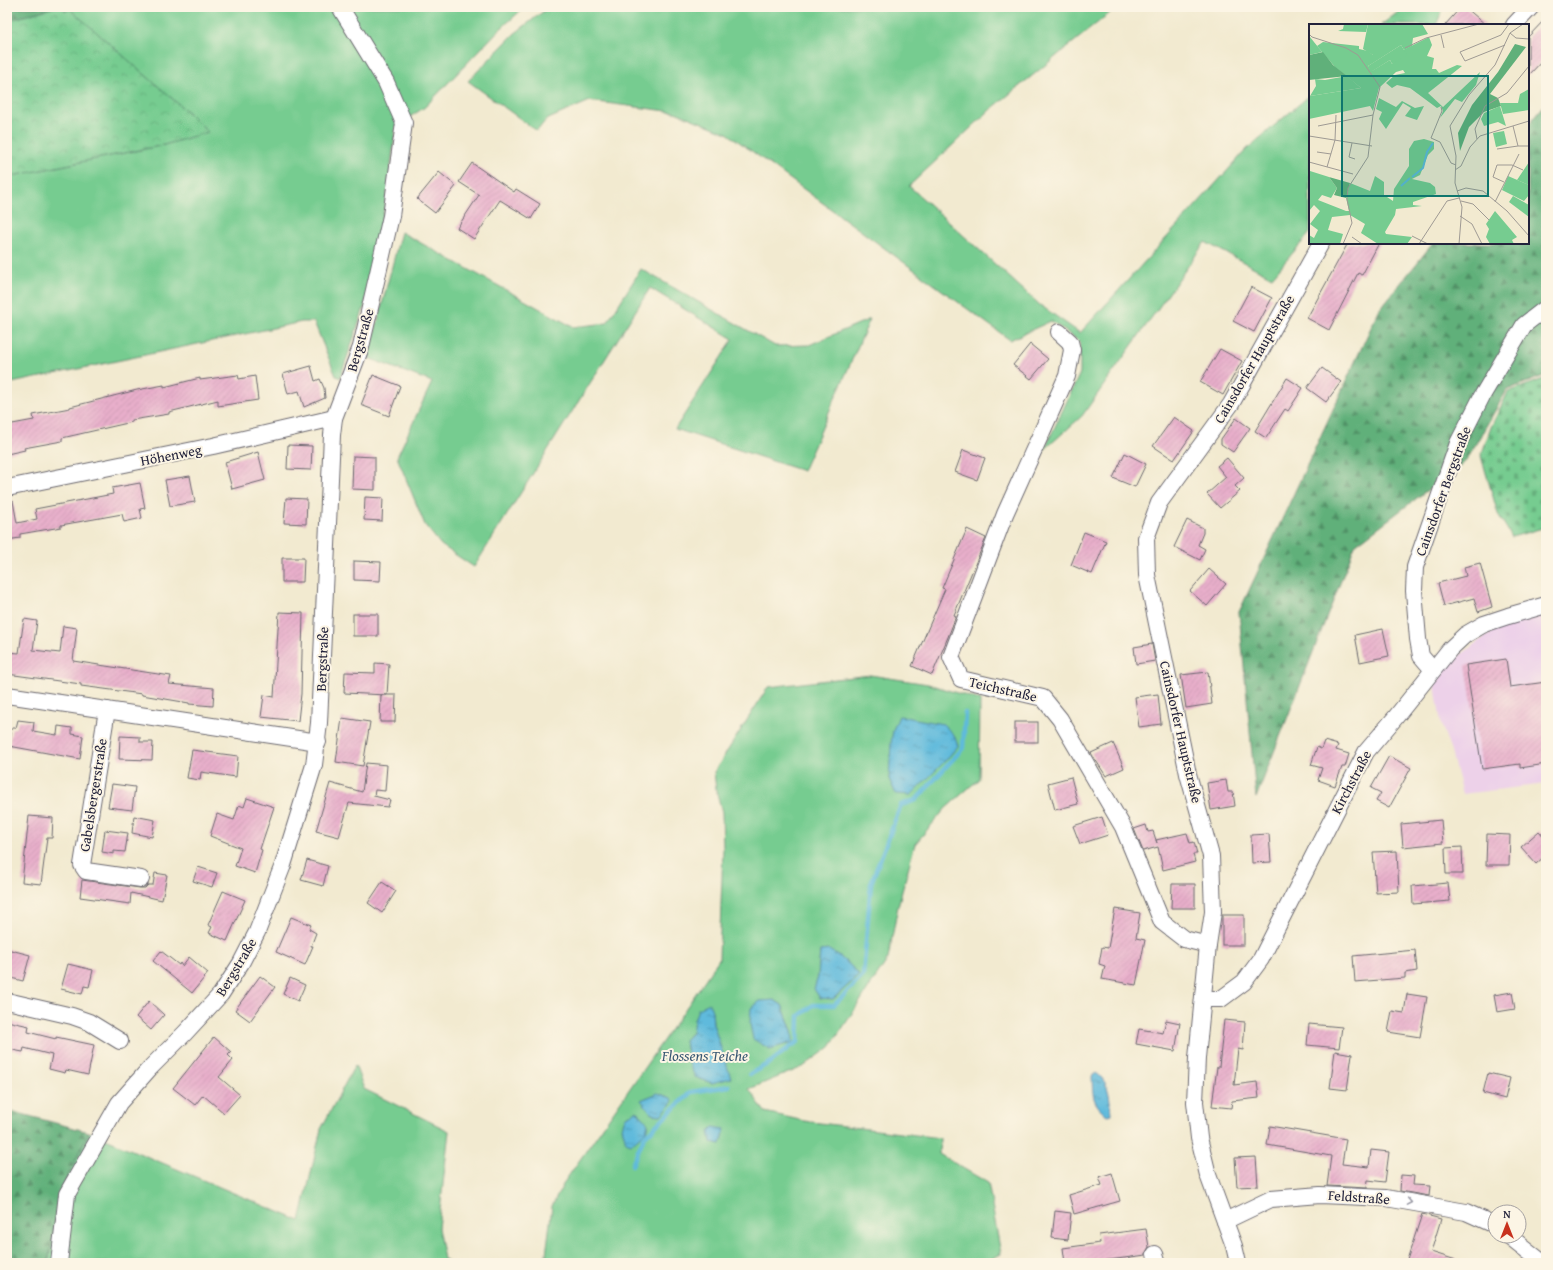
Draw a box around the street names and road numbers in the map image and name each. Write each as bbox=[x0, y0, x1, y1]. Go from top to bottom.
street label: Cainsdorfer Hauptstraße bbox=[1209, 291, 1299, 427]
street label: Bergstraße bbox=[341, 306, 379, 374]
street label: Cainsdorfer Bergstraße bbox=[1410, 423, 1476, 559]
street label: Höhenweg bbox=[139, 439, 203, 471]
street label: Bergstraße bbox=[311, 626, 333, 692]
street label: Cainsdorfer Hauptstraße bbox=[1155, 659, 1207, 805]
street label: Teichstraße bbox=[967, 671, 1039, 707]
street label: Gabelsbergerstraße bbox=[74, 736, 112, 853]
street label: Kirchstraße bbox=[1326, 746, 1376, 817]
street label: Bergstraße bbox=[211, 934, 261, 1000]
street label: Feldstraße bbox=[1327, 1185, 1391, 1209]

